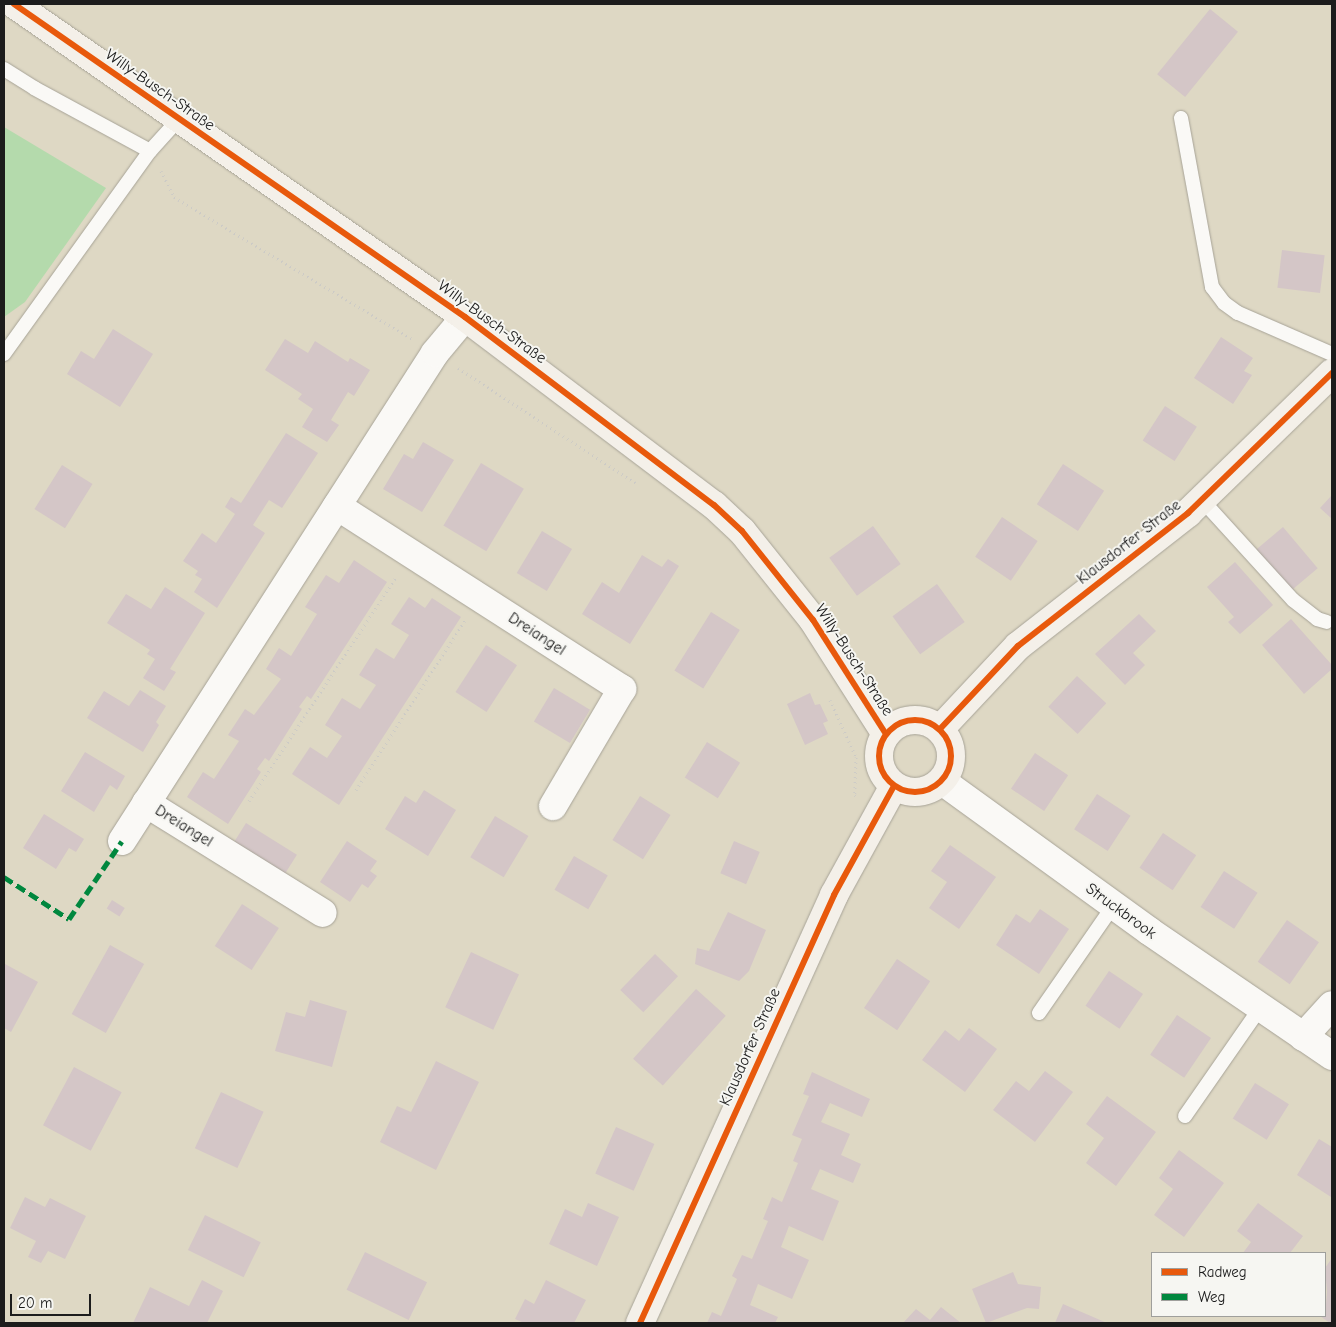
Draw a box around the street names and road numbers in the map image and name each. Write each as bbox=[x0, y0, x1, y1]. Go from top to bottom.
street label: Willy-Busch-Straße bbox=[101, 45, 219, 135]
street label: Willy-Busch-Straße bbox=[434, 276, 550, 368]
street label: Klausdorfer Straße bbox=[1073, 495, 1185, 589]
street label: Willy-Busch-Straße bbox=[811, 600, 897, 720]
street label: Dreiangel bbox=[505, 608, 569, 660]
street label: Dreiangel bbox=[151, 801, 217, 851]
street label: Struckbrook bbox=[1082, 879, 1160, 943]
street label: Klausdorfer Straße bbox=[715, 985, 785, 1109]

